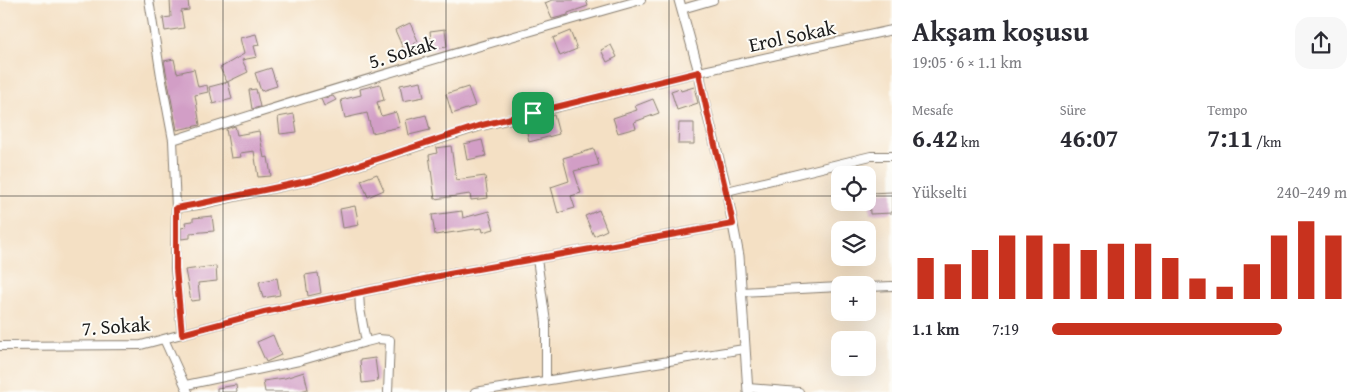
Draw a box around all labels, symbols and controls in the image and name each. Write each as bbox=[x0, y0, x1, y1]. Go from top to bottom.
text: Akşam koşusu bbox=[912, 10, 1089, 51]
street label: Erol Sokak bbox=[746, 12, 839, 59]
button: share bbox=[1295, 17, 1347, 69]
street label: 5. Sokak bbox=[365, 27, 440, 75]
text: 19:05 · 6 × 1.1 km bbox=[912, 50, 1022, 74]
pin bbox=[512, 92, 554, 134]
icon: arrive bbox=[519, 99, 547, 127]
text: Mesafe bbox=[912, 100, 953, 120]
text: Süre bbox=[1060, 100, 1086, 120]
text: Tempo bbox=[1207, 100, 1247, 120]
text: 6.42 bbox=[912, 120, 958, 156]
text: 46:07 bbox=[1060, 120, 1119, 156]
text: 7:11 bbox=[1207, 120, 1253, 156]
text: km bbox=[958, 132, 980, 152]
text: /km bbox=[1253, 132, 1282, 152]
map controls bbox=[831, 166, 876, 376]
button: locate bbox=[831, 166, 876, 211]
text: Yükselti bbox=[912, 180, 967, 204]
text: 240–249 m bbox=[1277, 180, 1347, 204]
button: layers bbox=[831, 221, 876, 266]
button: + bbox=[831, 276, 876, 321]
street label: 7. Sokak bbox=[81, 309, 152, 342]
text: 1.1 km bbox=[912, 317, 959, 341]
text: 7:19 bbox=[992, 317, 1019, 341]
button: − bbox=[831, 331, 876, 376]

